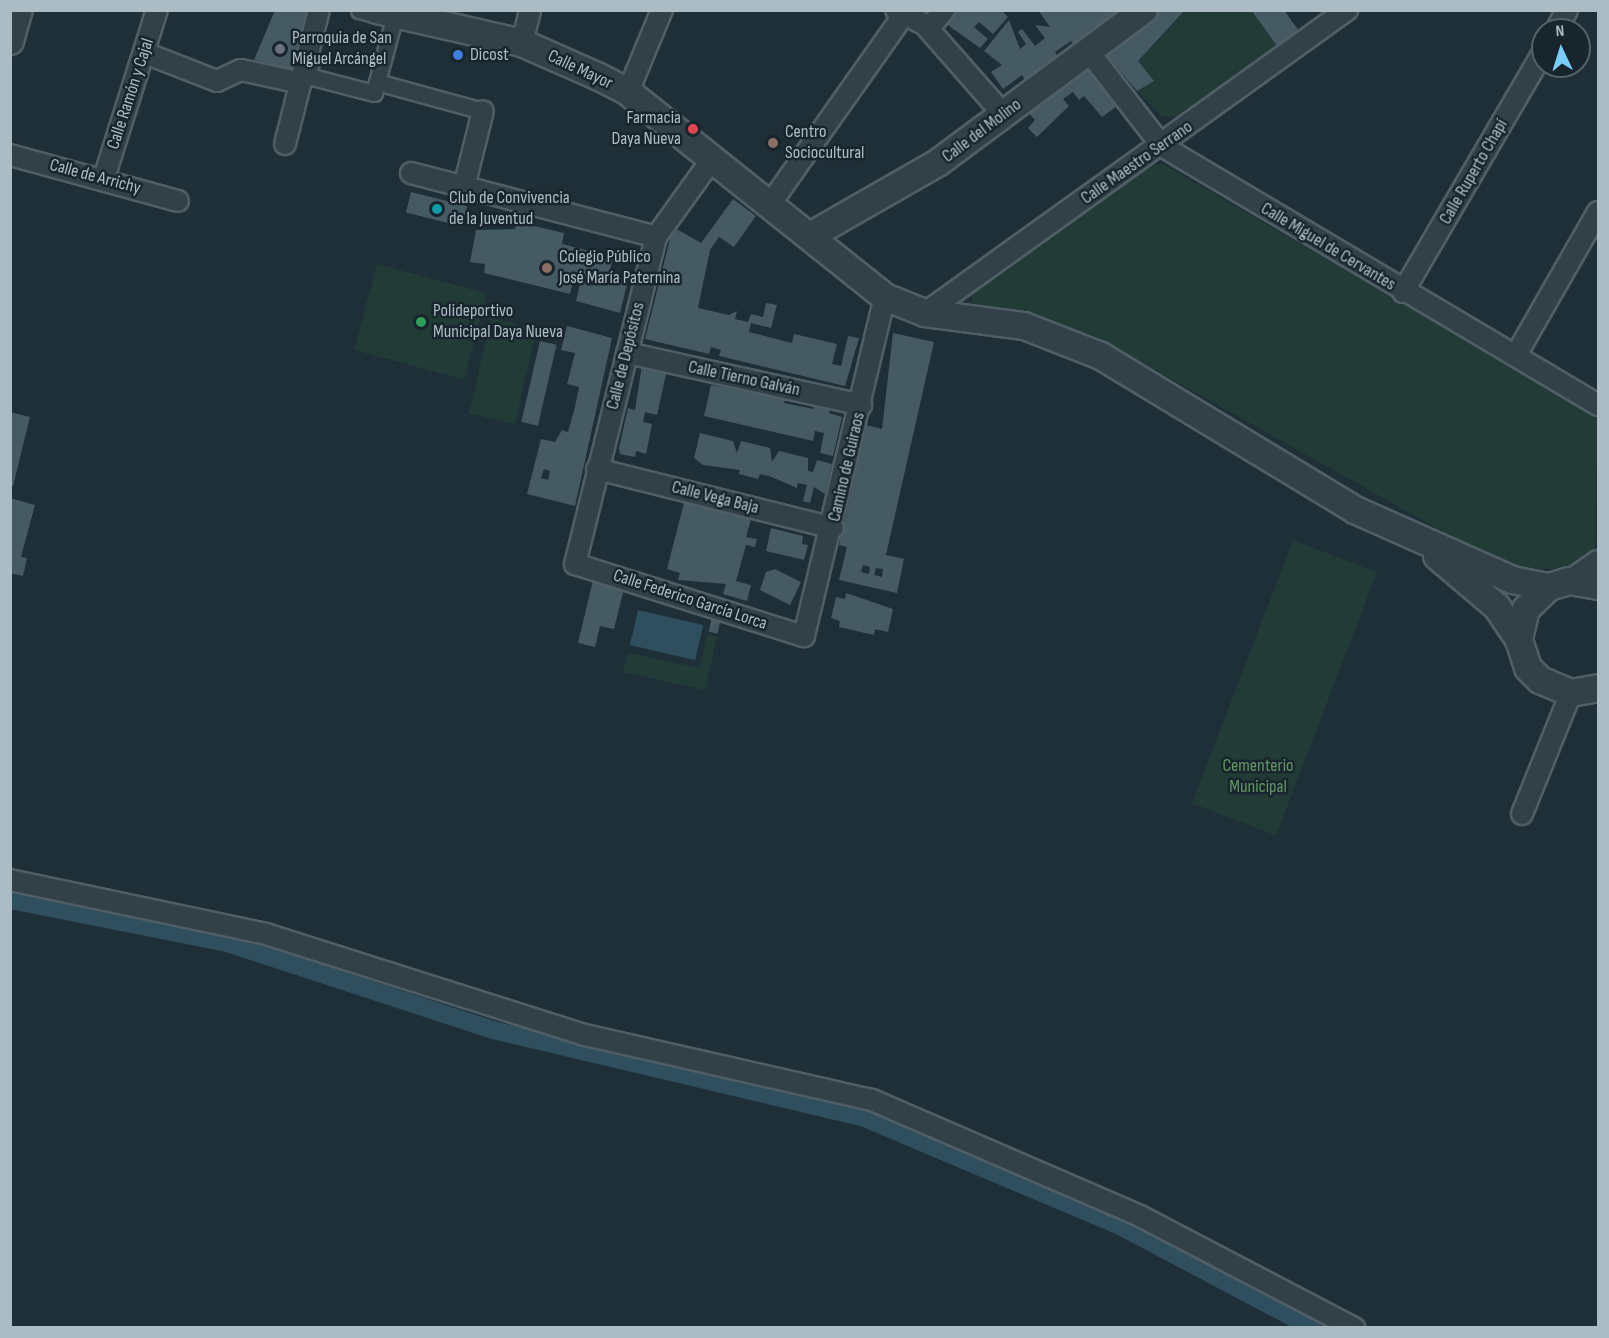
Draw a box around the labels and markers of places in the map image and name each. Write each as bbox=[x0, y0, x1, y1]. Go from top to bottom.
place label: Parroquia de San Miguel Arcángel bbox=[292, 28, 392, 70]
marker: Parroquia de San Miguel Arcángel bbox=[273, 42, 287, 56]
place label: Dicost bbox=[470, 44, 509, 66]
marker: Dicost bbox=[451, 48, 465, 62]
place label: Farmacia Daya Nueva bbox=[612, 108, 681, 150]
marker: Farmacia Daya Nueva bbox=[686, 122, 700, 136]
place label: Centro Sociocultural bbox=[785, 122, 864, 164]
marker: Centro Sociocultural bbox=[766, 136, 780, 150]
place label: Club de Convivencia de la Juventud bbox=[449, 188, 570, 230]
marker: Club de Convivencia de la Juventud bbox=[430, 202, 444, 216]
place label: Colegio Público José María Paternina bbox=[559, 247, 680, 290]
marker: Colegio Público José María Paternina bbox=[540, 261, 554, 275]
place label: Polideportivo Municipal Daya Nueva bbox=[433, 301, 563, 344]
marker: Polideportivo Municipal Daya Nueva bbox=[414, 315, 428, 329]

